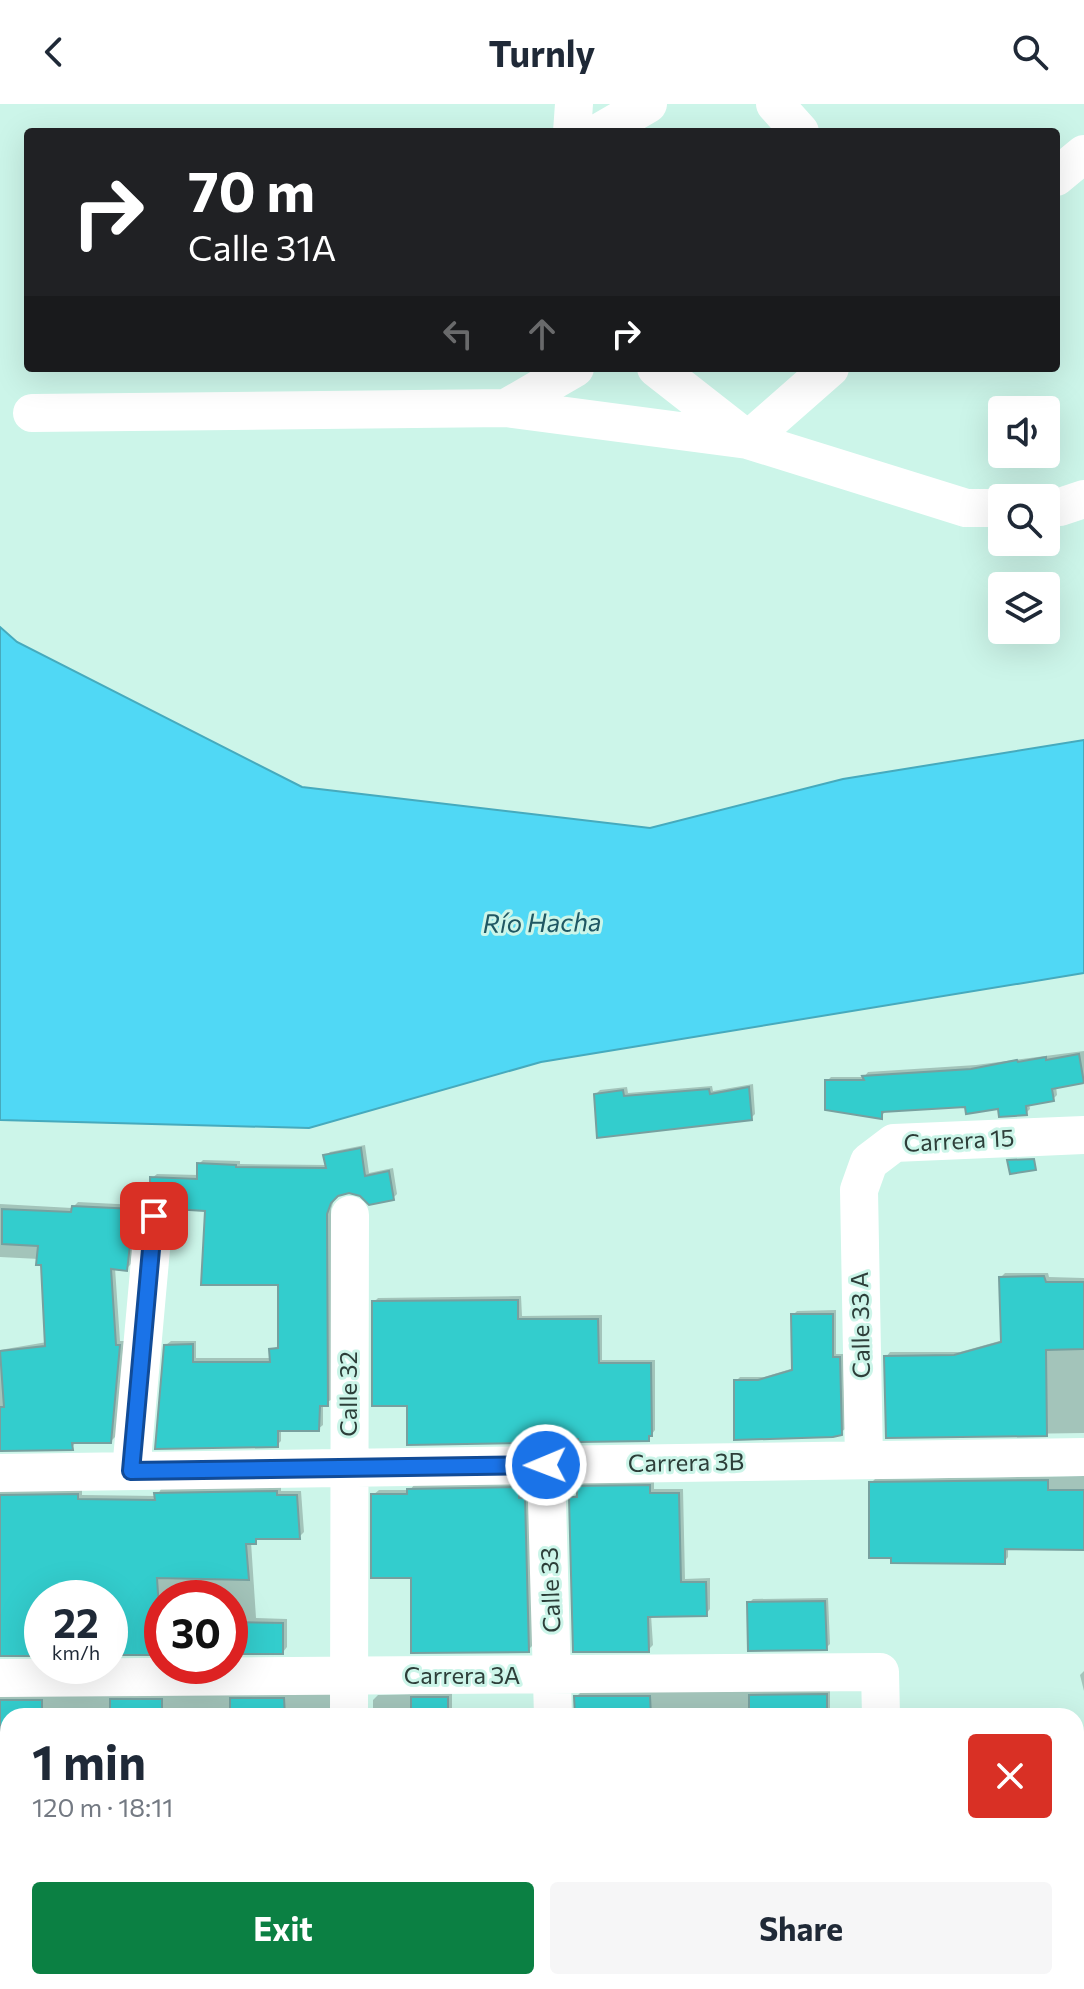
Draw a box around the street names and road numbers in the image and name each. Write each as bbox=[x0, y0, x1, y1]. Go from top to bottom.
street label: Carrera 15 bbox=[903, 1122, 1015, 1157]
street label: Calle 33 A bbox=[844, 1271, 875, 1379]
street label: Calle 32 bbox=[333, 1351, 362, 1437]
street label: Carrera 3B bbox=[628, 1446, 744, 1477]
street label: Calle 33 bbox=[534, 1547, 565, 1633]
street label: Carrera 3A bbox=[404, 1660, 520, 1689]

